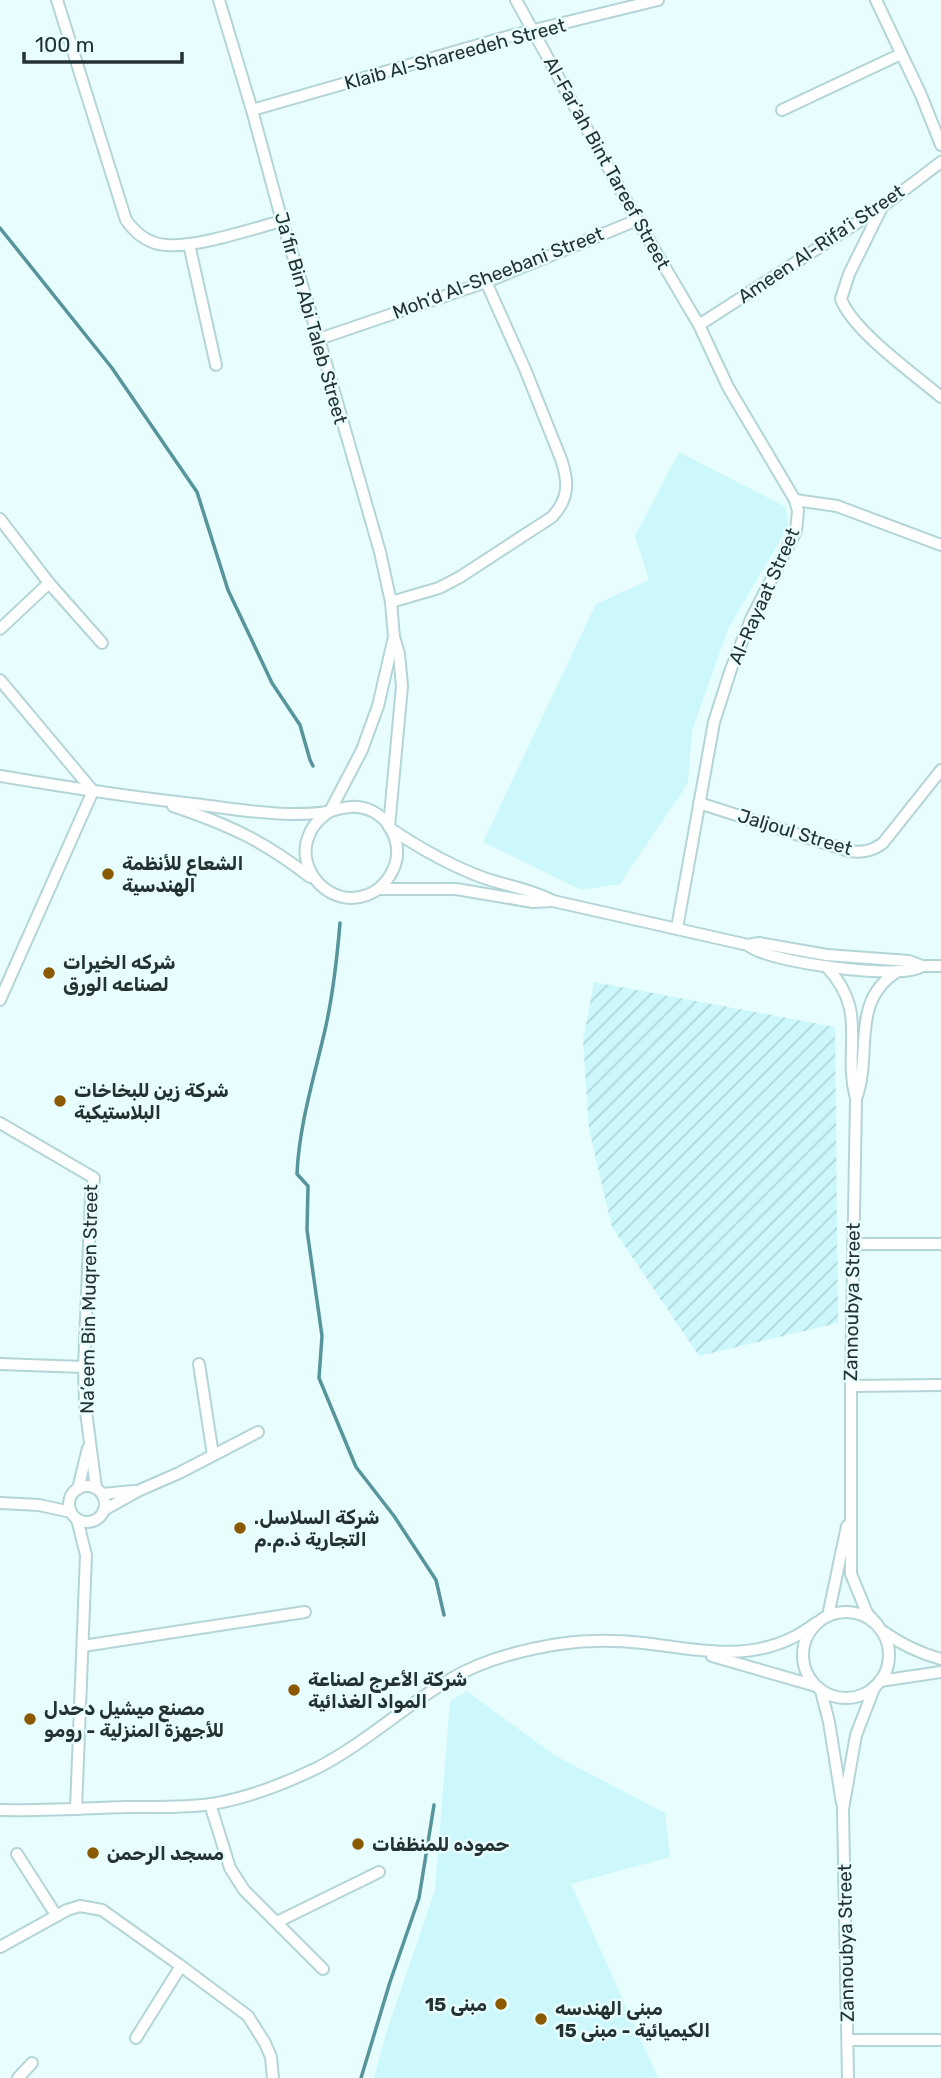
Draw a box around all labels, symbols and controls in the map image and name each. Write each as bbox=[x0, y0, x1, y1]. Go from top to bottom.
street label: Klaib Al-Shareedeh Street bbox=[342, 13, 569, 95]
scale bar bbox=[24, 21, 182, 65]
text: 100 m bbox=[35, 32, 94, 57]
street label: Al-Far’ah Bint Tareef Street bbox=[539, 53, 675, 274]
street label: Ameen Al-Rifa’i Street bbox=[733, 179, 909, 308]
street label: Ja’fir Bin Abi Taleb Street bbox=[270, 209, 353, 427]
street label: Moh’d Al-Sheebani Street bbox=[389, 222, 607, 324]
street label: Al-Rayaat Street bbox=[724, 524, 805, 668]
street label: Jaljoul Street bbox=[735, 804, 856, 860]
place label: الشعاع للأنظمة الهندسية bbox=[122, 852, 243, 897]
marker: الشعاع للأنظمة الهندسية bbox=[100, 866, 116, 882]
place label: شركه الخيرات لصناعه الورق bbox=[63, 951, 176, 996]
marker: شركه الخيرات لصناعه الورق bbox=[41, 965, 57, 981]
place label: شركة زين للبخاخات البلاستيكية bbox=[74, 1079, 229, 1124]
marker: شركة زين للبخاخات البلاستيكية bbox=[52, 1093, 68, 1109]
street label: Na’eem Bin Muqren Street bbox=[75, 1183, 103, 1414]
street label: Zannoubya Street bbox=[839, 1222, 865, 1381]
place label: .شركة السلاسل التجارية ذ.م.م bbox=[254, 1506, 380, 1553]
marker: .شركة السلاسل التجارية ذ.م.م bbox=[232, 1520, 248, 1536]
place label: شركة الأعرج لصناعة المواد الغذائية bbox=[308, 1668, 467, 1713]
marker: شركة الأعرج لصناعة المواد الغذائية bbox=[286, 1682, 302, 1698]
place label: مصنع ميشيل دحدل للأجهزة المنزلية - رومو bbox=[44, 1697, 224, 1742]
marker: مصنع ميشيل دحدل للأجهزة المنزلية - رومو bbox=[22, 1711, 38, 1727]
place label: حموده للمنظفات bbox=[372, 1833, 510, 1856]
marker: حموده للمنظفات bbox=[350, 1836, 366, 1852]
place label: مسجد الرحمن bbox=[107, 1842, 224, 1865]
marker: مسجد الرحمن bbox=[85, 1845, 101, 1861]
street label: Zannoubya Street bbox=[833, 1863, 859, 2022]
place label: مبنى 15 bbox=[425, 1993, 487, 2016]
marker: مبنى 15 bbox=[493, 1996, 509, 2012]
place label: مبنى الهندسه الكيميائية - مبنى 15 bbox=[555, 1997, 710, 2042]
marker: مبنى الهندسه الكيميائية - مبنى 15 bbox=[533, 2011, 549, 2027]

